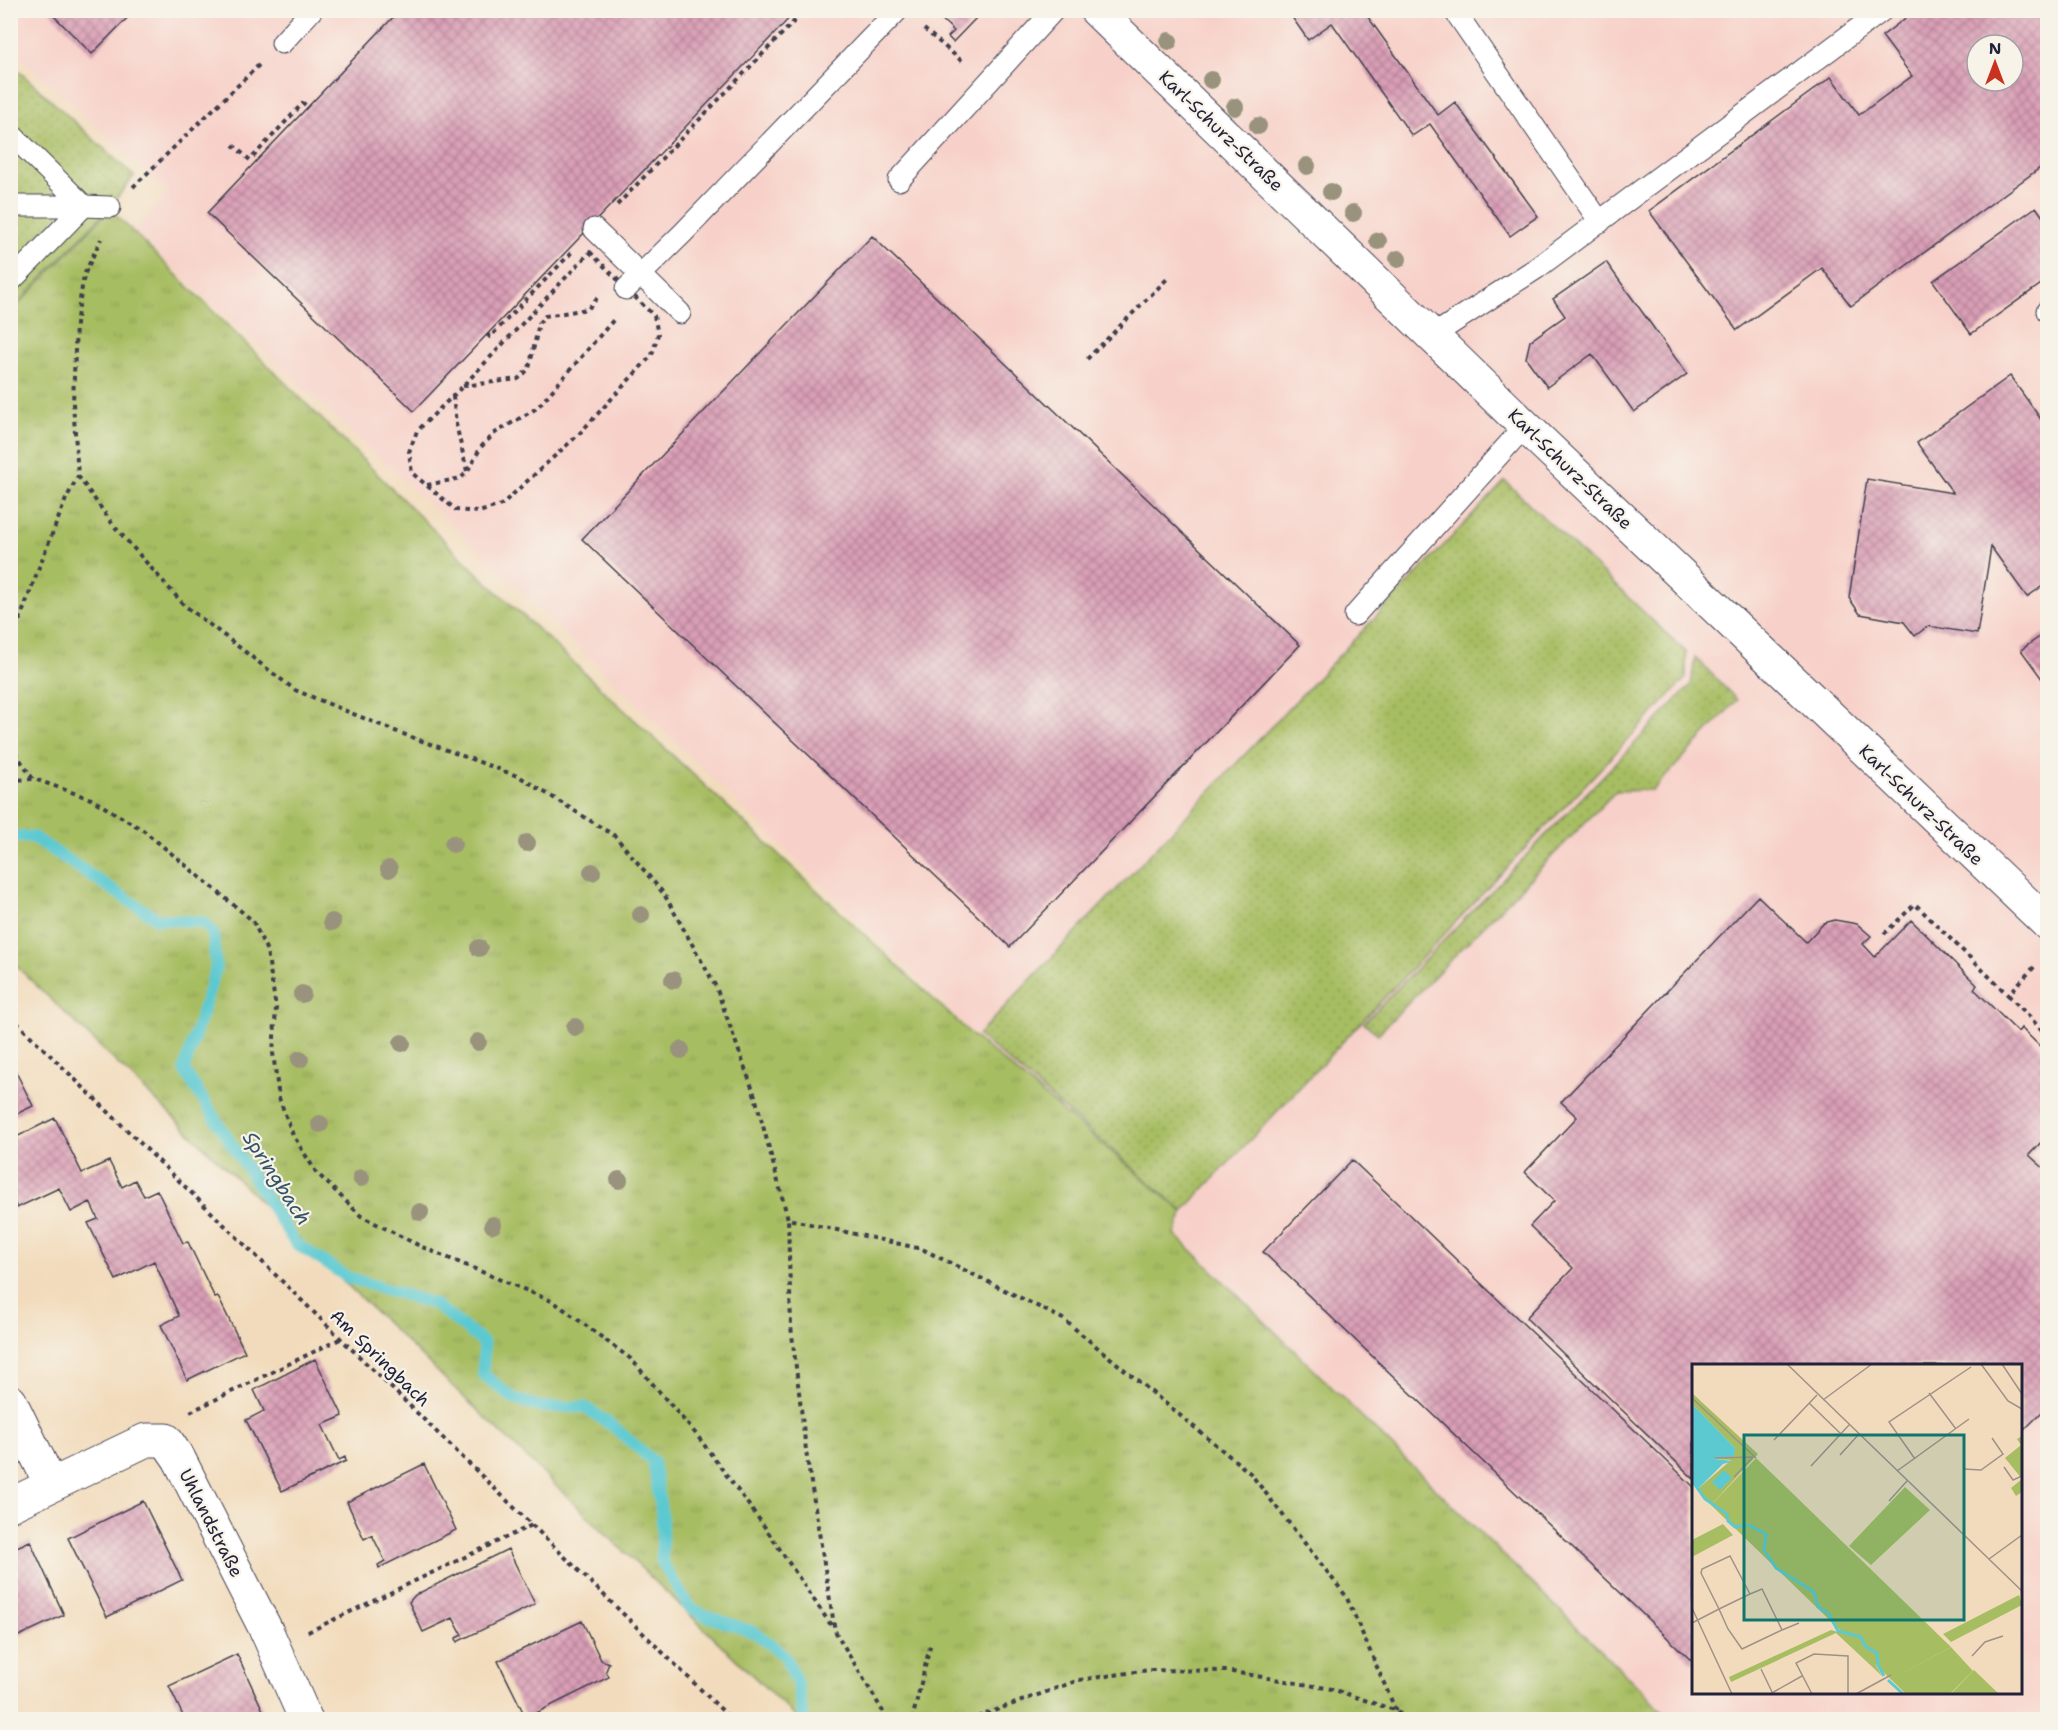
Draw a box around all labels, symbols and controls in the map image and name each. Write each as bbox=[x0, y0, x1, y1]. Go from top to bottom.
north arrow bbox=[1965, 33, 2025, 93]
text: N bbox=[1989, 38, 2001, 59]
street label: Karl-Schurz-Straße bbox=[1153, 65, 1289, 197]
street label: Karl-Schurz-Straße bbox=[1502, 403, 1638, 535]
street label: Karl-Schurz-Straße bbox=[1853, 739, 1989, 871]
water label: Springbach bbox=[237, 1126, 317, 1230]
street label: Am Springbach bbox=[325, 1304, 435, 1412]
inset map bbox=[1692, 1364, 2022, 1694]
street label: Uhlandstraße bbox=[173, 1465, 249, 1581]

